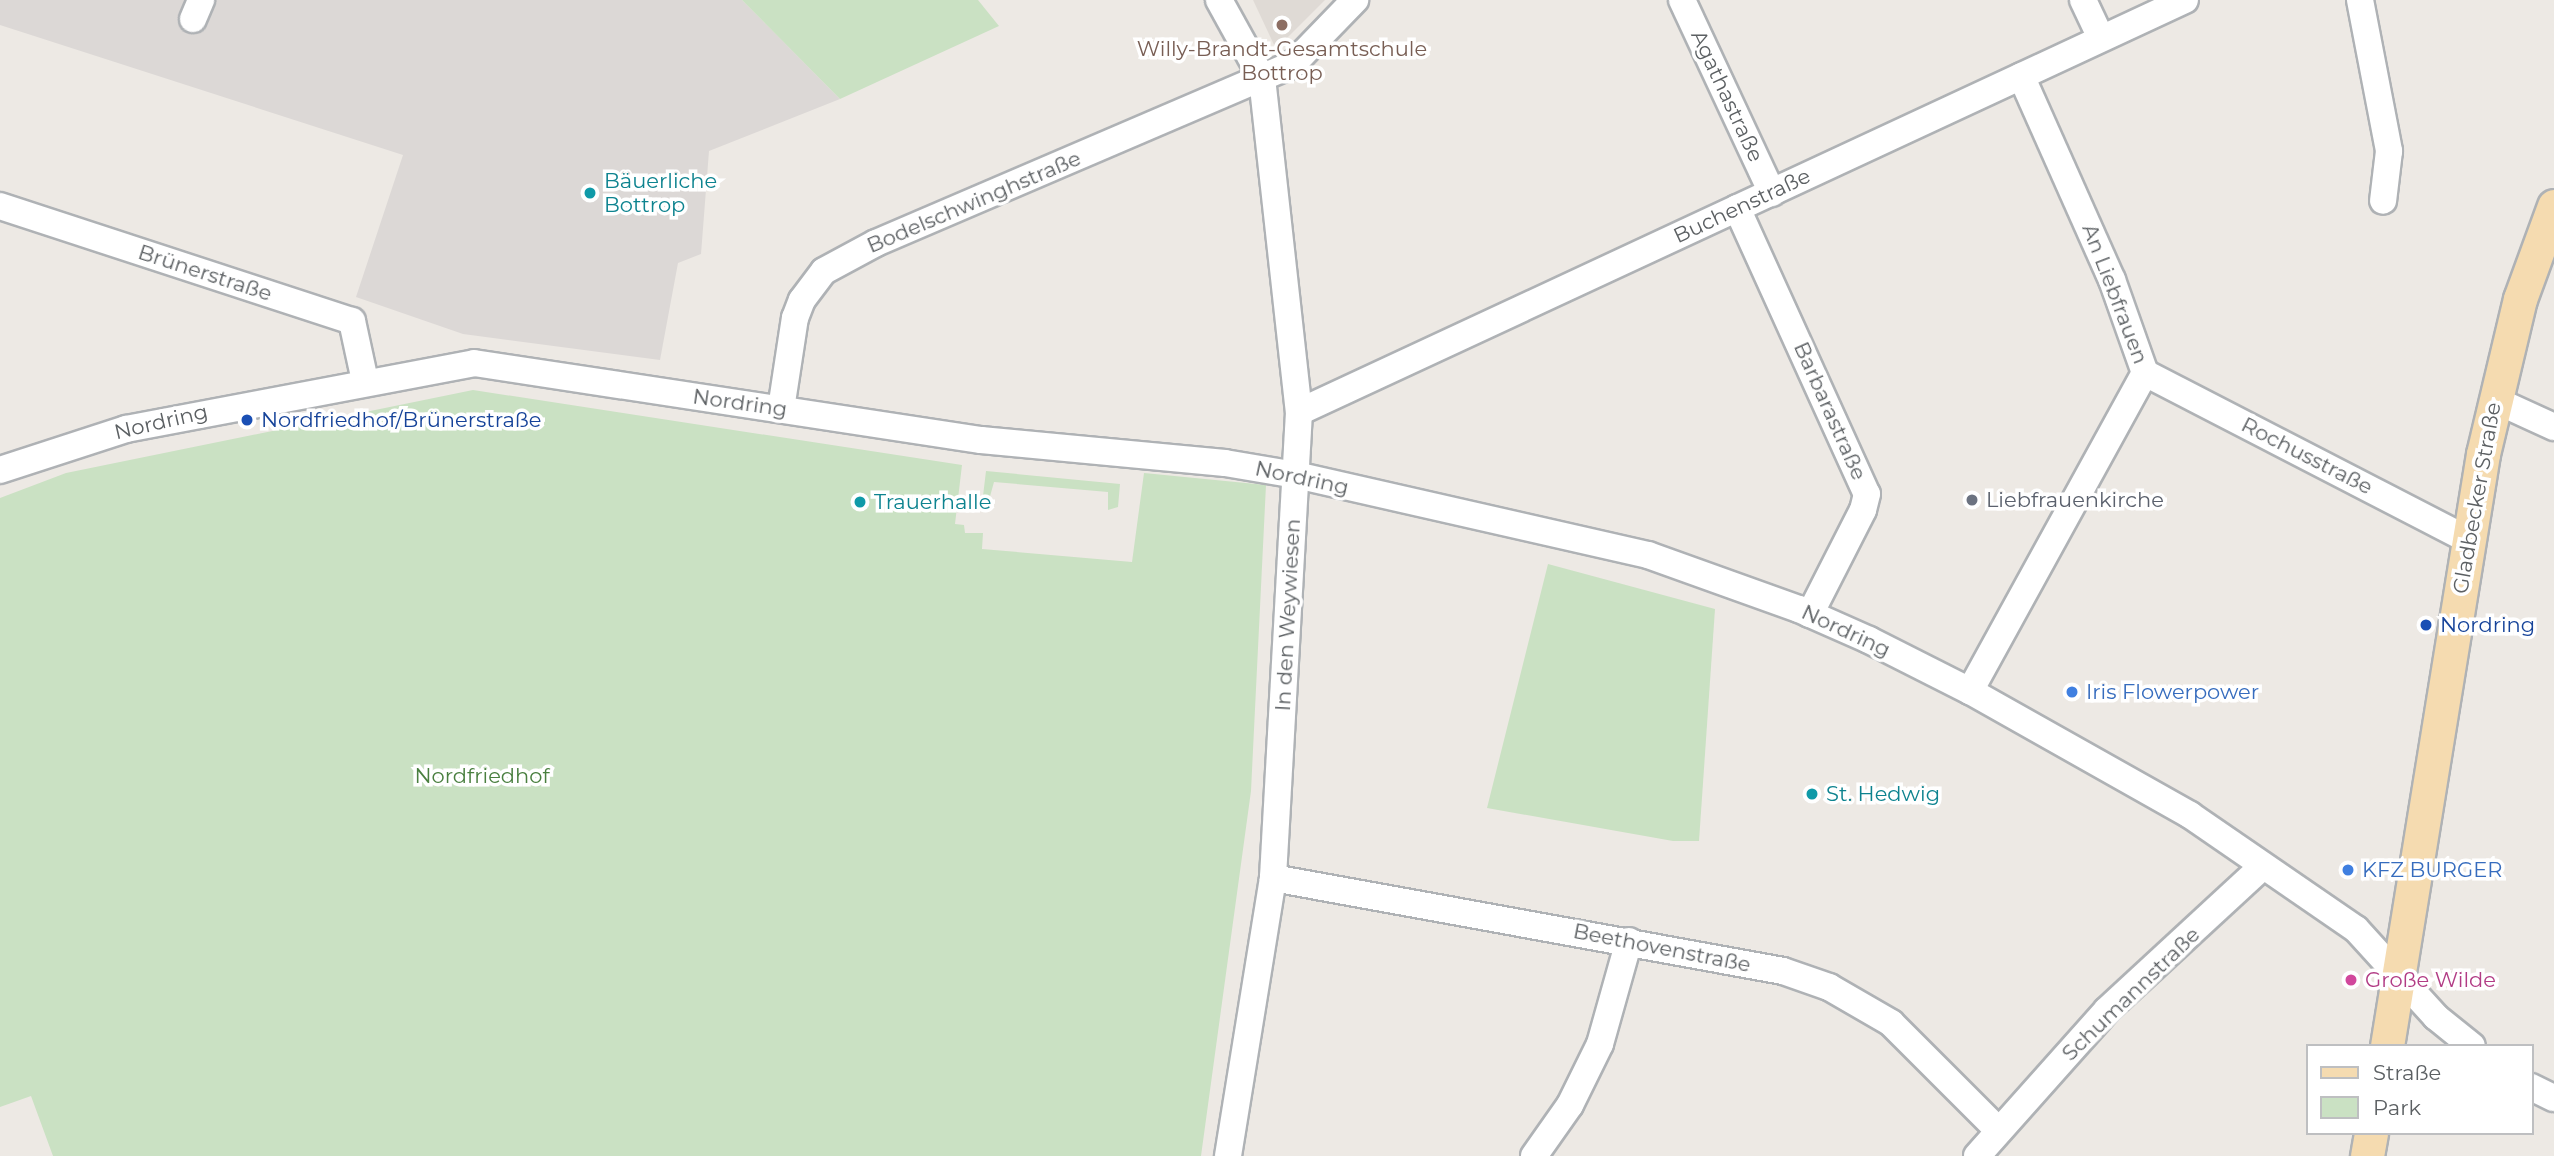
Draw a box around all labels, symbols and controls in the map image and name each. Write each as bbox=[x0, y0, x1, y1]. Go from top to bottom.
marker: Willy-Brandt-Gesamtschule Bottrop bbox=[1274, 17, 1290, 33]
street label: Agathastraße bbox=[1686, 26, 1768, 166]
place label: Willy-Brandt-Gesamtschule Bottrop bbox=[1137, 36, 1427, 86]
street label: Bodelschwinghstraße bbox=[863, 146, 1085, 258]
street label: Buchenstraße bbox=[1670, 163, 1814, 249]
place label: Bäuerliche Bottrop bbox=[604, 168, 717, 218]
marker: Bäuerliche Bottrop bbox=[582, 185, 598, 201]
street label: An Liebfrauen bbox=[2077, 221, 2153, 367]
street label: Brünerstraße bbox=[135, 240, 275, 306]
street label: Barbarastraße bbox=[1788, 338, 1872, 484]
street label: Nordring bbox=[691, 384, 789, 422]
street label: Nordring bbox=[112, 399, 210, 445]
street label: Gladbecker Straße bbox=[2448, 400, 2506, 596]
place label: Nordfriedhof/Brünerstraße bbox=[261, 407, 542, 433]
marker: Nordfriedhof/Brünerstraße bbox=[239, 412, 255, 428]
street label: Rochusstraße bbox=[2237, 412, 2377, 500]
street label: Nordring bbox=[1253, 456, 1351, 500]
place label: Liebfrauenkirche bbox=[1986, 487, 2164, 513]
place label: Trauerhalle bbox=[874, 489, 991, 515]
marker: Liebfrauenkirche bbox=[1964, 492, 1980, 508]
marker: Trauerhalle bbox=[852, 494, 868, 510]
street label: In den Weywiesen bbox=[1270, 518, 1306, 712]
street label: Nordring bbox=[1798, 599, 1894, 663]
place label: Nordring bbox=[2440, 612, 2535, 638]
marker: Nordring bbox=[2418, 617, 2434, 633]
place label: Iris Flowerpower bbox=[2086, 679, 2259, 705]
marker: Iris Flowerpower bbox=[2064, 684, 2080, 700]
park label: Nordfriedhof bbox=[414, 763, 550, 789]
place label: St. Hedwig bbox=[1826, 781, 1940, 807]
marker: St. Hedwig bbox=[1804, 786, 1820, 802]
place label: KFZ BURGER bbox=[2362, 857, 2503, 883]
marker: KFZ BURGER bbox=[2340, 862, 2356, 878]
street label: Beethovenstraße bbox=[1571, 918, 1753, 978]
street label: Schumannstraße bbox=[2057, 922, 2205, 1066]
place label: Große Wilde bbox=[2365, 967, 2496, 993]
marker: Große Wilde bbox=[2343, 972, 2359, 988]
legend bbox=[2306, 1044, 2533, 1135]
text: Straße bbox=[2373, 1060, 2441, 1085]
text: Park bbox=[2373, 1095, 2421, 1120]

